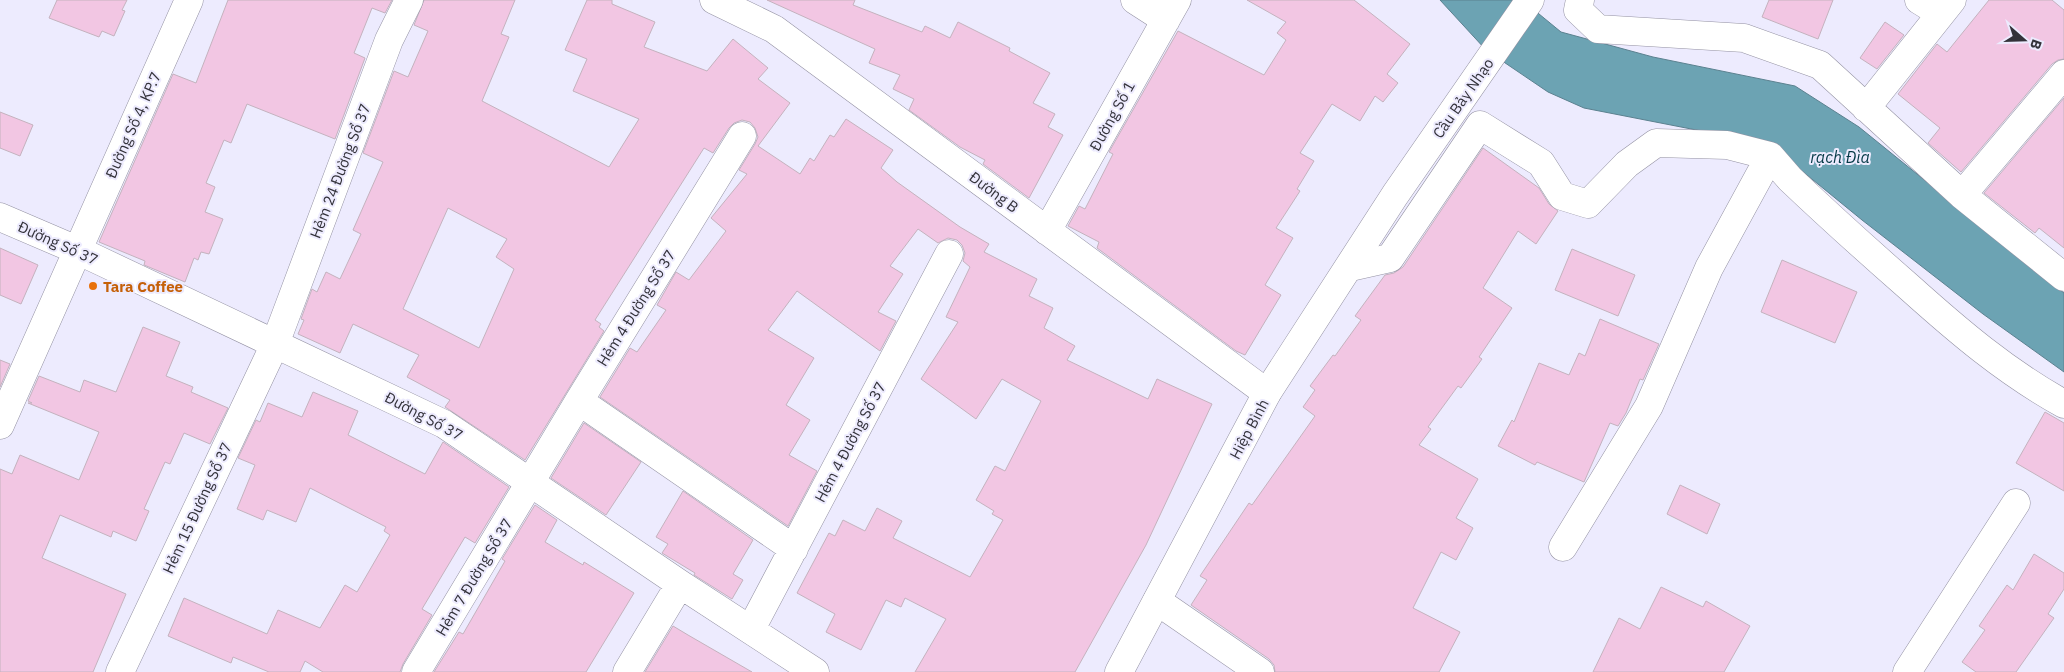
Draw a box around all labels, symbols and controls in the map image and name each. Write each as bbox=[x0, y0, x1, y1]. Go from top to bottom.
north arrow bbox=[1999, 15, 2049, 65]
text: B bbox=[2026, 37, 2046, 52]
street label: Cầu Bảy Nhạo bbox=[1428, 54, 1498, 142]
street label: Đường Số 4, KP.7 bbox=[101, 69, 165, 181]
street label: Đường Số 1 bbox=[1085, 78, 1139, 154]
street label: Hẻm 24 Đường Sổ 37 bbox=[306, 101, 374, 241]
water label: rạch Đìa bbox=[1810, 147, 1870, 167]
street label: Đường B bbox=[966, 167, 1022, 217]
street label: Đường Số 37 bbox=[15, 217, 101, 269]
street label: Hẻm 4 Đường Sổ 37 bbox=[593, 246, 679, 370]
place label: Tara Coffee bbox=[103, 277, 183, 296]
marker: Tara Coffee bbox=[87, 280, 99, 292]
street label: Hẻm 4 Đường Số 37 bbox=[810, 379, 890, 505]
street label: Đường Số 37 bbox=[382, 388, 466, 444]
street label: Hiệp Bình bbox=[1225, 396, 1273, 462]
street label: Hẻm 15 Đường Sổ 37 bbox=[158, 439, 236, 577]
street label: Hẻm 7 Đường Sổ 37 bbox=[431, 515, 517, 639]

